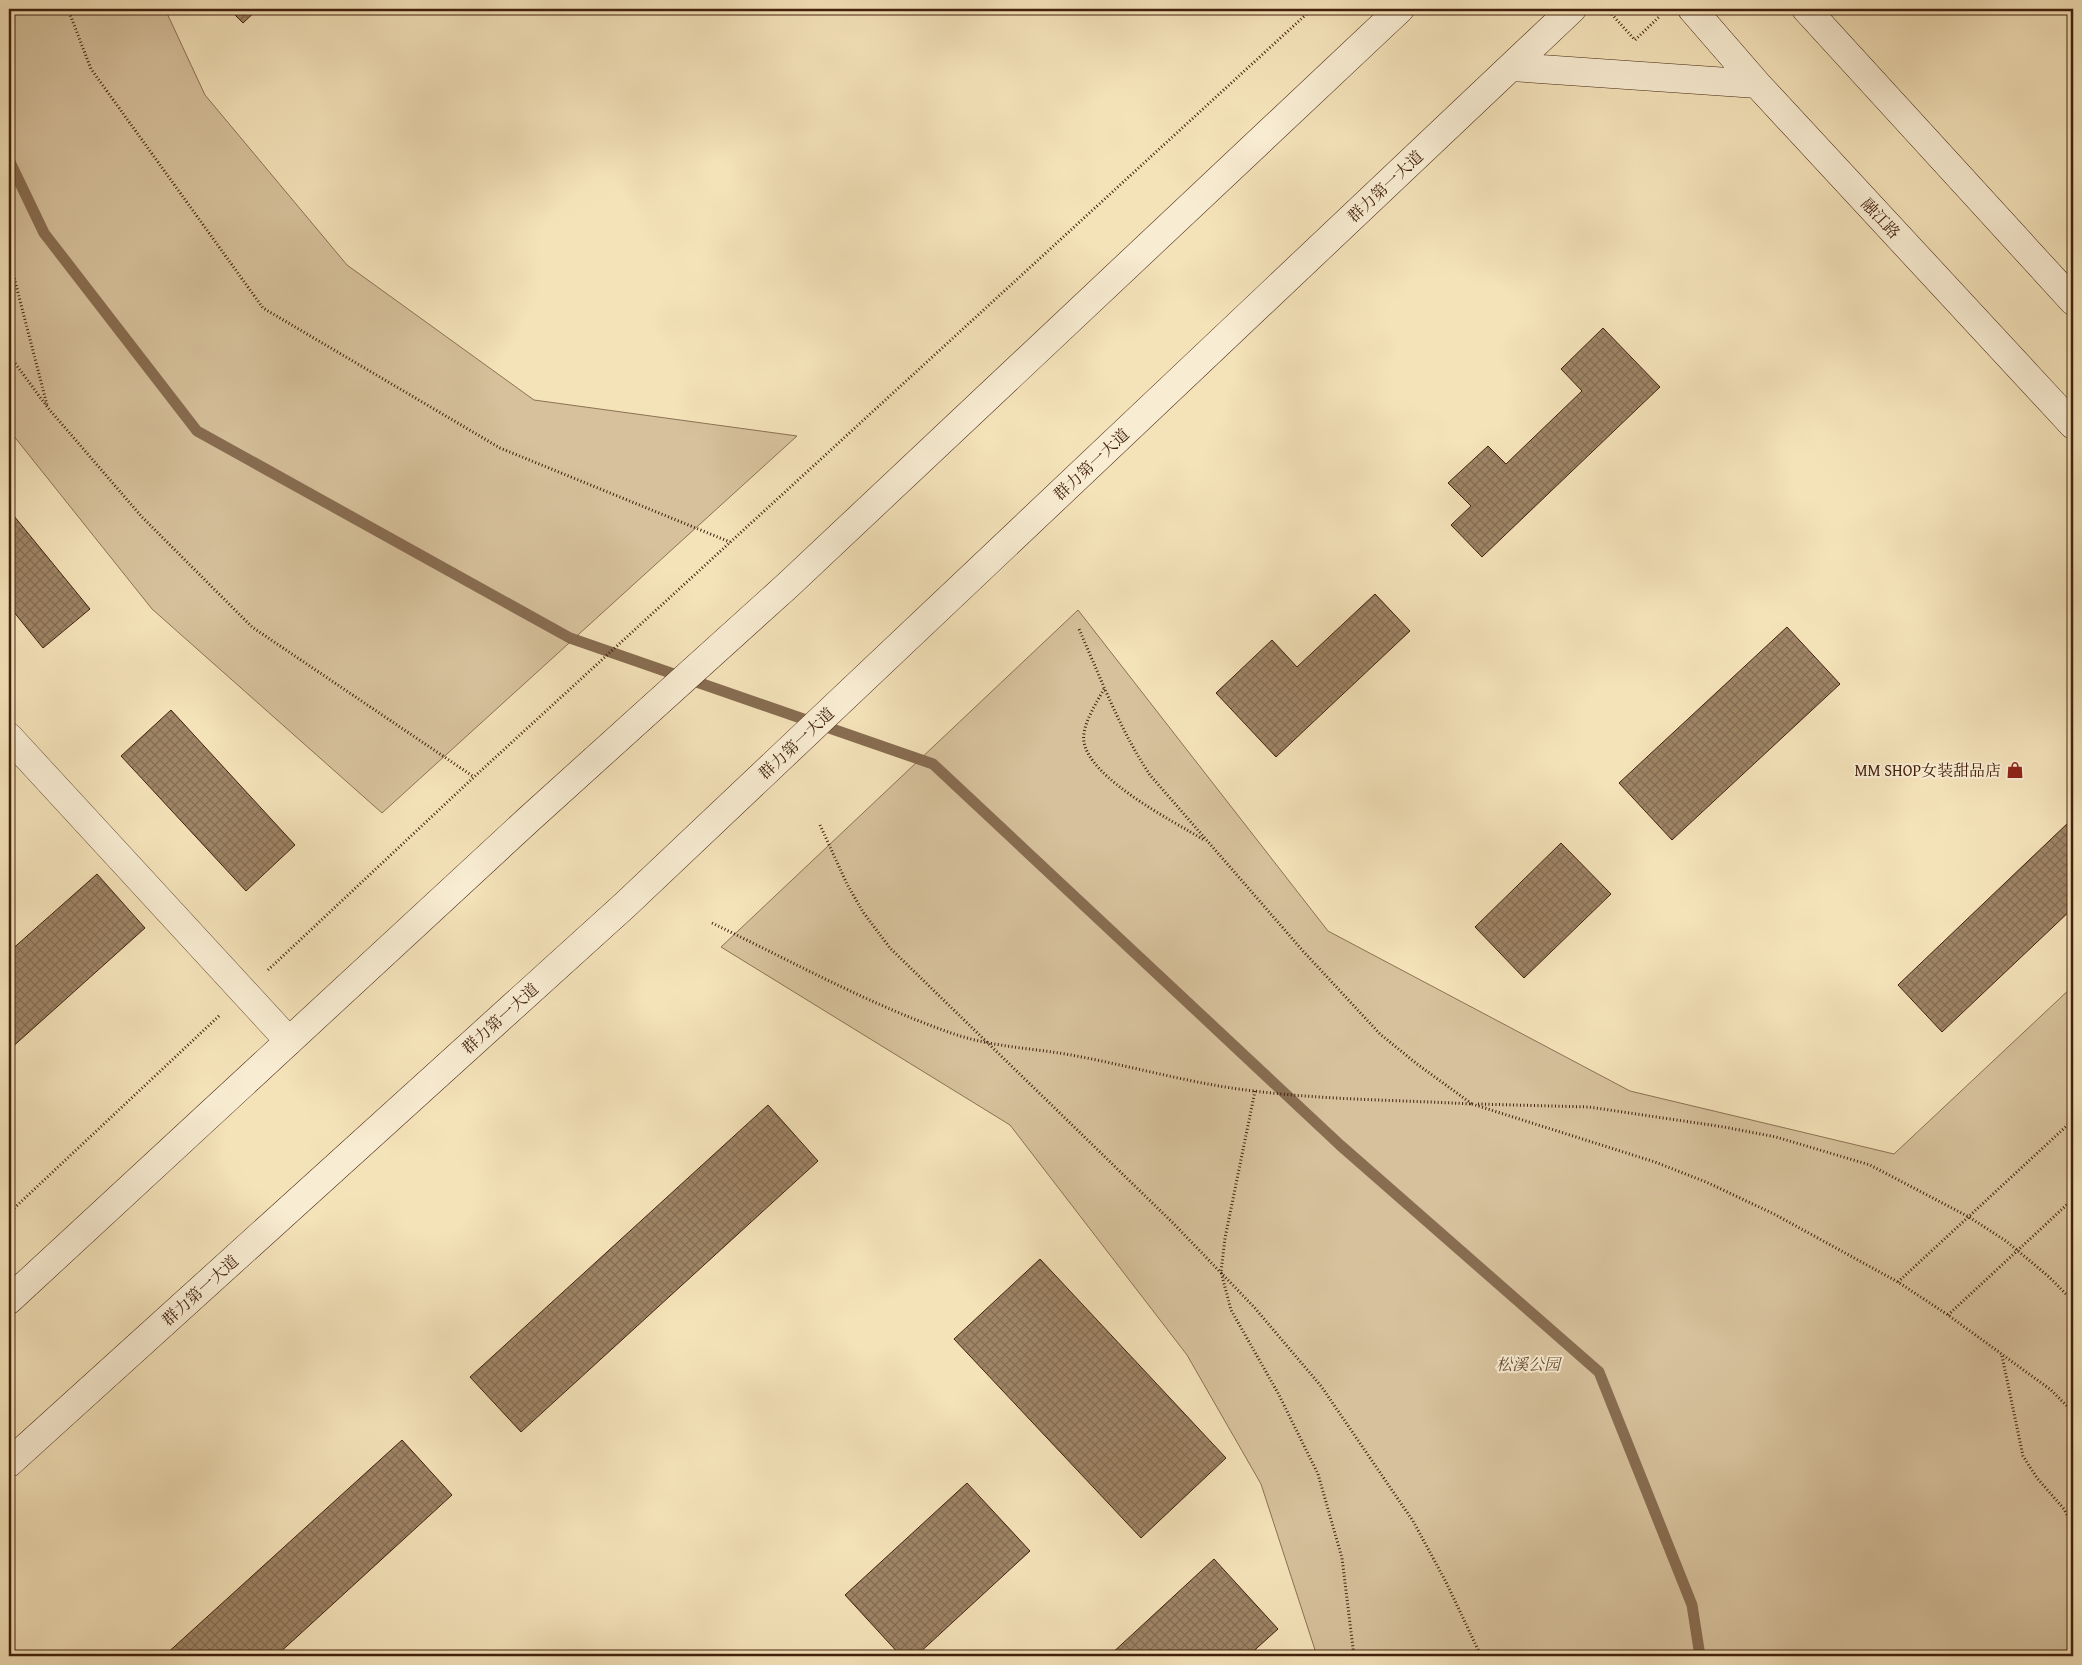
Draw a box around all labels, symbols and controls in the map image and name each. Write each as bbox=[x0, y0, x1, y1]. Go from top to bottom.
street label: 群力第一大道 bbox=[1342, 144, 1428, 228]
street label: 融江路 bbox=[1856, 192, 1906, 244]
street label: 群力第一大道 bbox=[1048, 422, 1134, 506]
street label: 群力第一大道 bbox=[753, 701, 839, 785]
place label: MM SHOP女装甜品店 bbox=[1854, 758, 2001, 782]
shop icon: MM SHOP女装甜品店 bbox=[2005, 760, 2025, 780]
street label: 群力第一大道 bbox=[456, 977, 544, 1059]
street label: 群力第一大道 bbox=[156, 1249, 244, 1331]
park label: 松溪公园 bbox=[1496, 1352, 1563, 1376]

